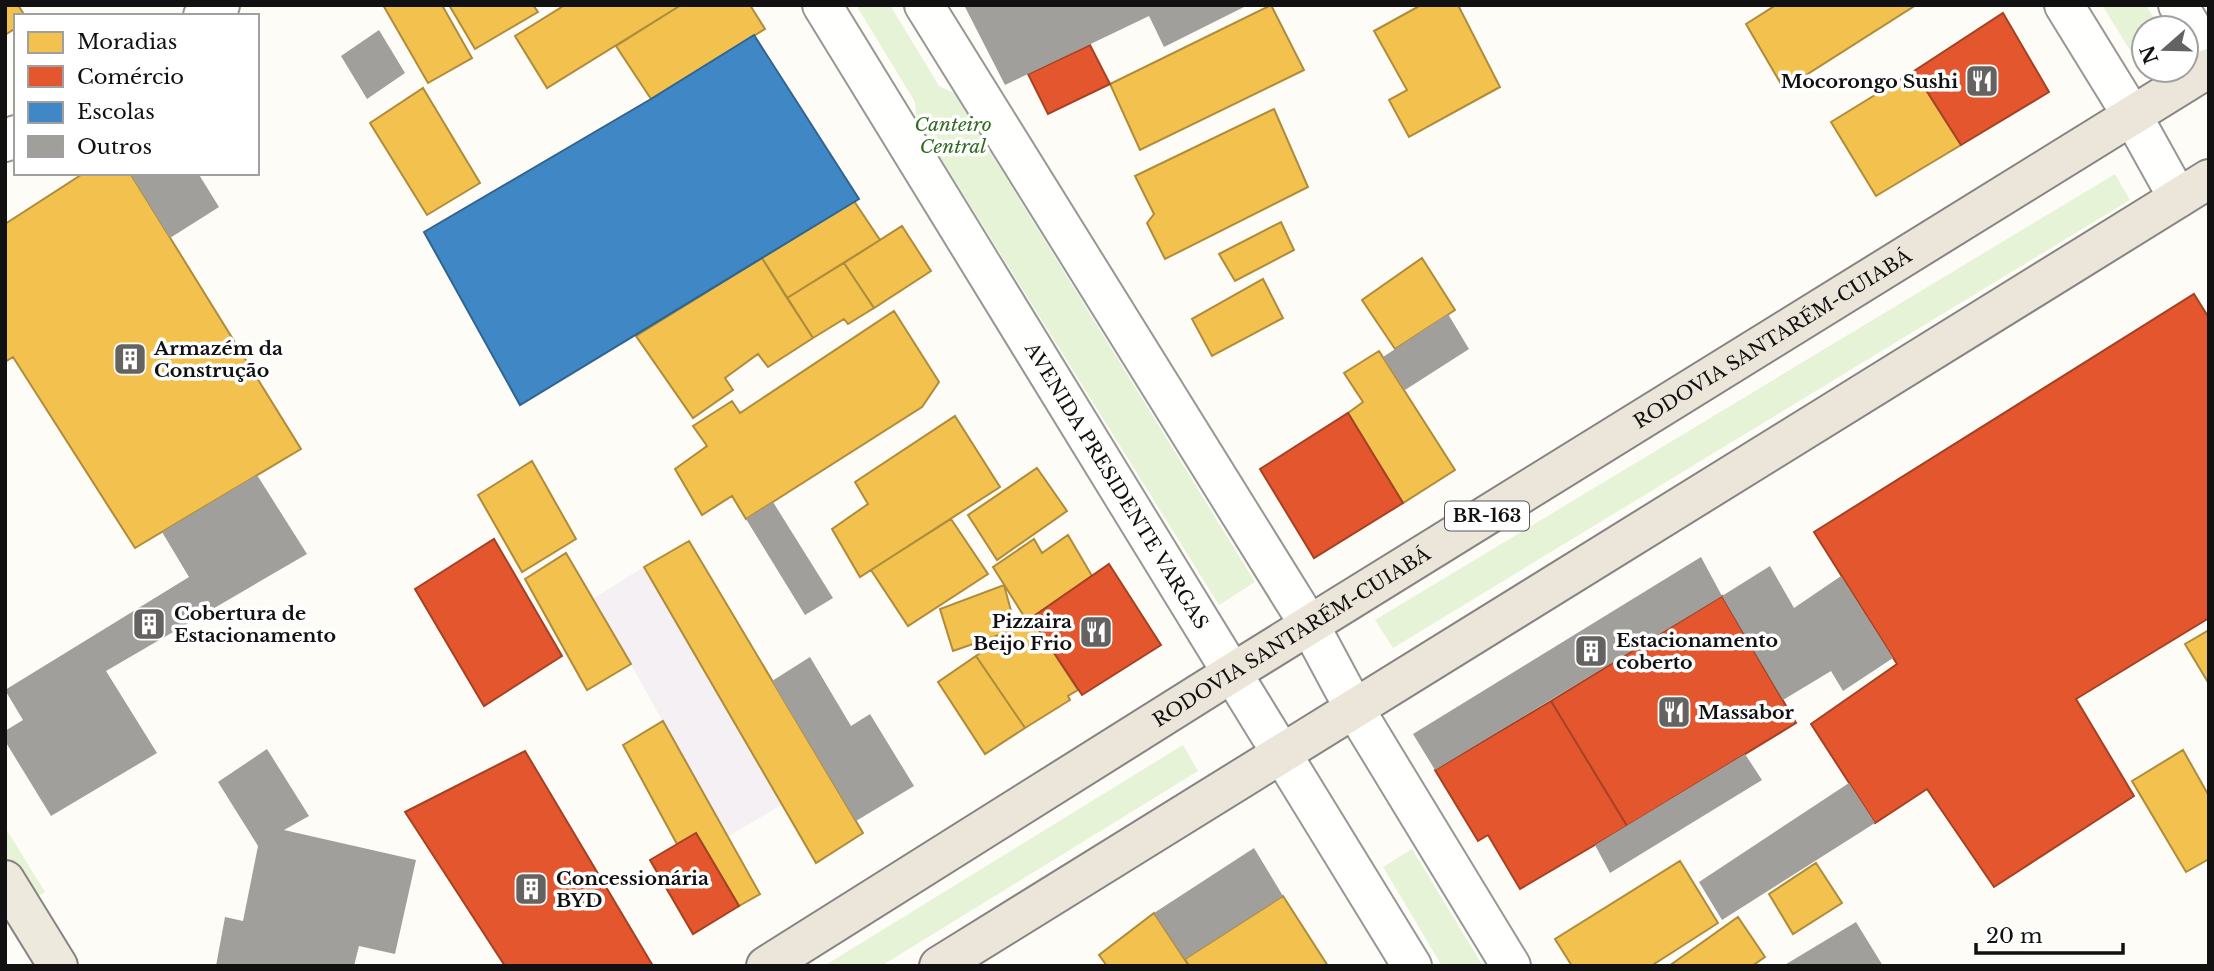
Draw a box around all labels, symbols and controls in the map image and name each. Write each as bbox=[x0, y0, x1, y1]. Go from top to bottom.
legend bbox=[14, 14, 259, 175]
north arrow bbox=[2130, 14, 2200, 84]
text: Moradias bbox=[77, 29, 177, 55]
text: N bbox=[2136, 42, 2163, 67]
restaurant icon: Mocorongo Sushi bbox=[1963, 62, 2001, 100]
text: Comércio bbox=[77, 64, 184, 90]
place label: Mocorongo Sushi bbox=[1781, 70, 1958, 93]
text: Escolas bbox=[77, 99, 155, 125]
park label: Canteiro Central bbox=[914, 113, 992, 158]
text: Outros bbox=[77, 134, 152, 160]
street label: RODOVIA SANTARÉM-CUIABÁ bbox=[1630, 244, 1916, 433]
place label: Armazém da Construção bbox=[153, 337, 283, 382]
street label: AVENIDA PRESIDENTE VARGAS bbox=[1020, 338, 1213, 633]
building icon: Armazém da Construção bbox=[111, 340, 149, 378]
road number: BR-163 bbox=[1445, 502, 1529, 530]
street label: RODOVIA SANTARÉM-CUIABÁ bbox=[1149, 542, 1435, 732]
place label: Cobertura de Estacionamento bbox=[174, 602, 336, 647]
building icon: Cobertura de Estacionamento bbox=[130, 605, 168, 643]
place label: Pizzaira Beijo Frio bbox=[973, 610, 1072, 655]
restaurant icon: Pizzaira Beijo Frio bbox=[1077, 613, 1115, 651]
place label: Estacionamento coberto bbox=[1616, 629, 1778, 674]
building icon: Estacionamento coberto bbox=[1572, 632, 1610, 670]
restaurant icon: Massabor bbox=[1655, 693, 1693, 731]
place label: Massabor bbox=[1698, 701, 1795, 724]
place label: Concessionária BYD bbox=[556, 867, 709, 912]
building icon: Concessionária BYD bbox=[512, 870, 550, 908]
scale bar bbox=[1976, 912, 2123, 956]
text: 20 m bbox=[1986, 923, 2043, 949]

